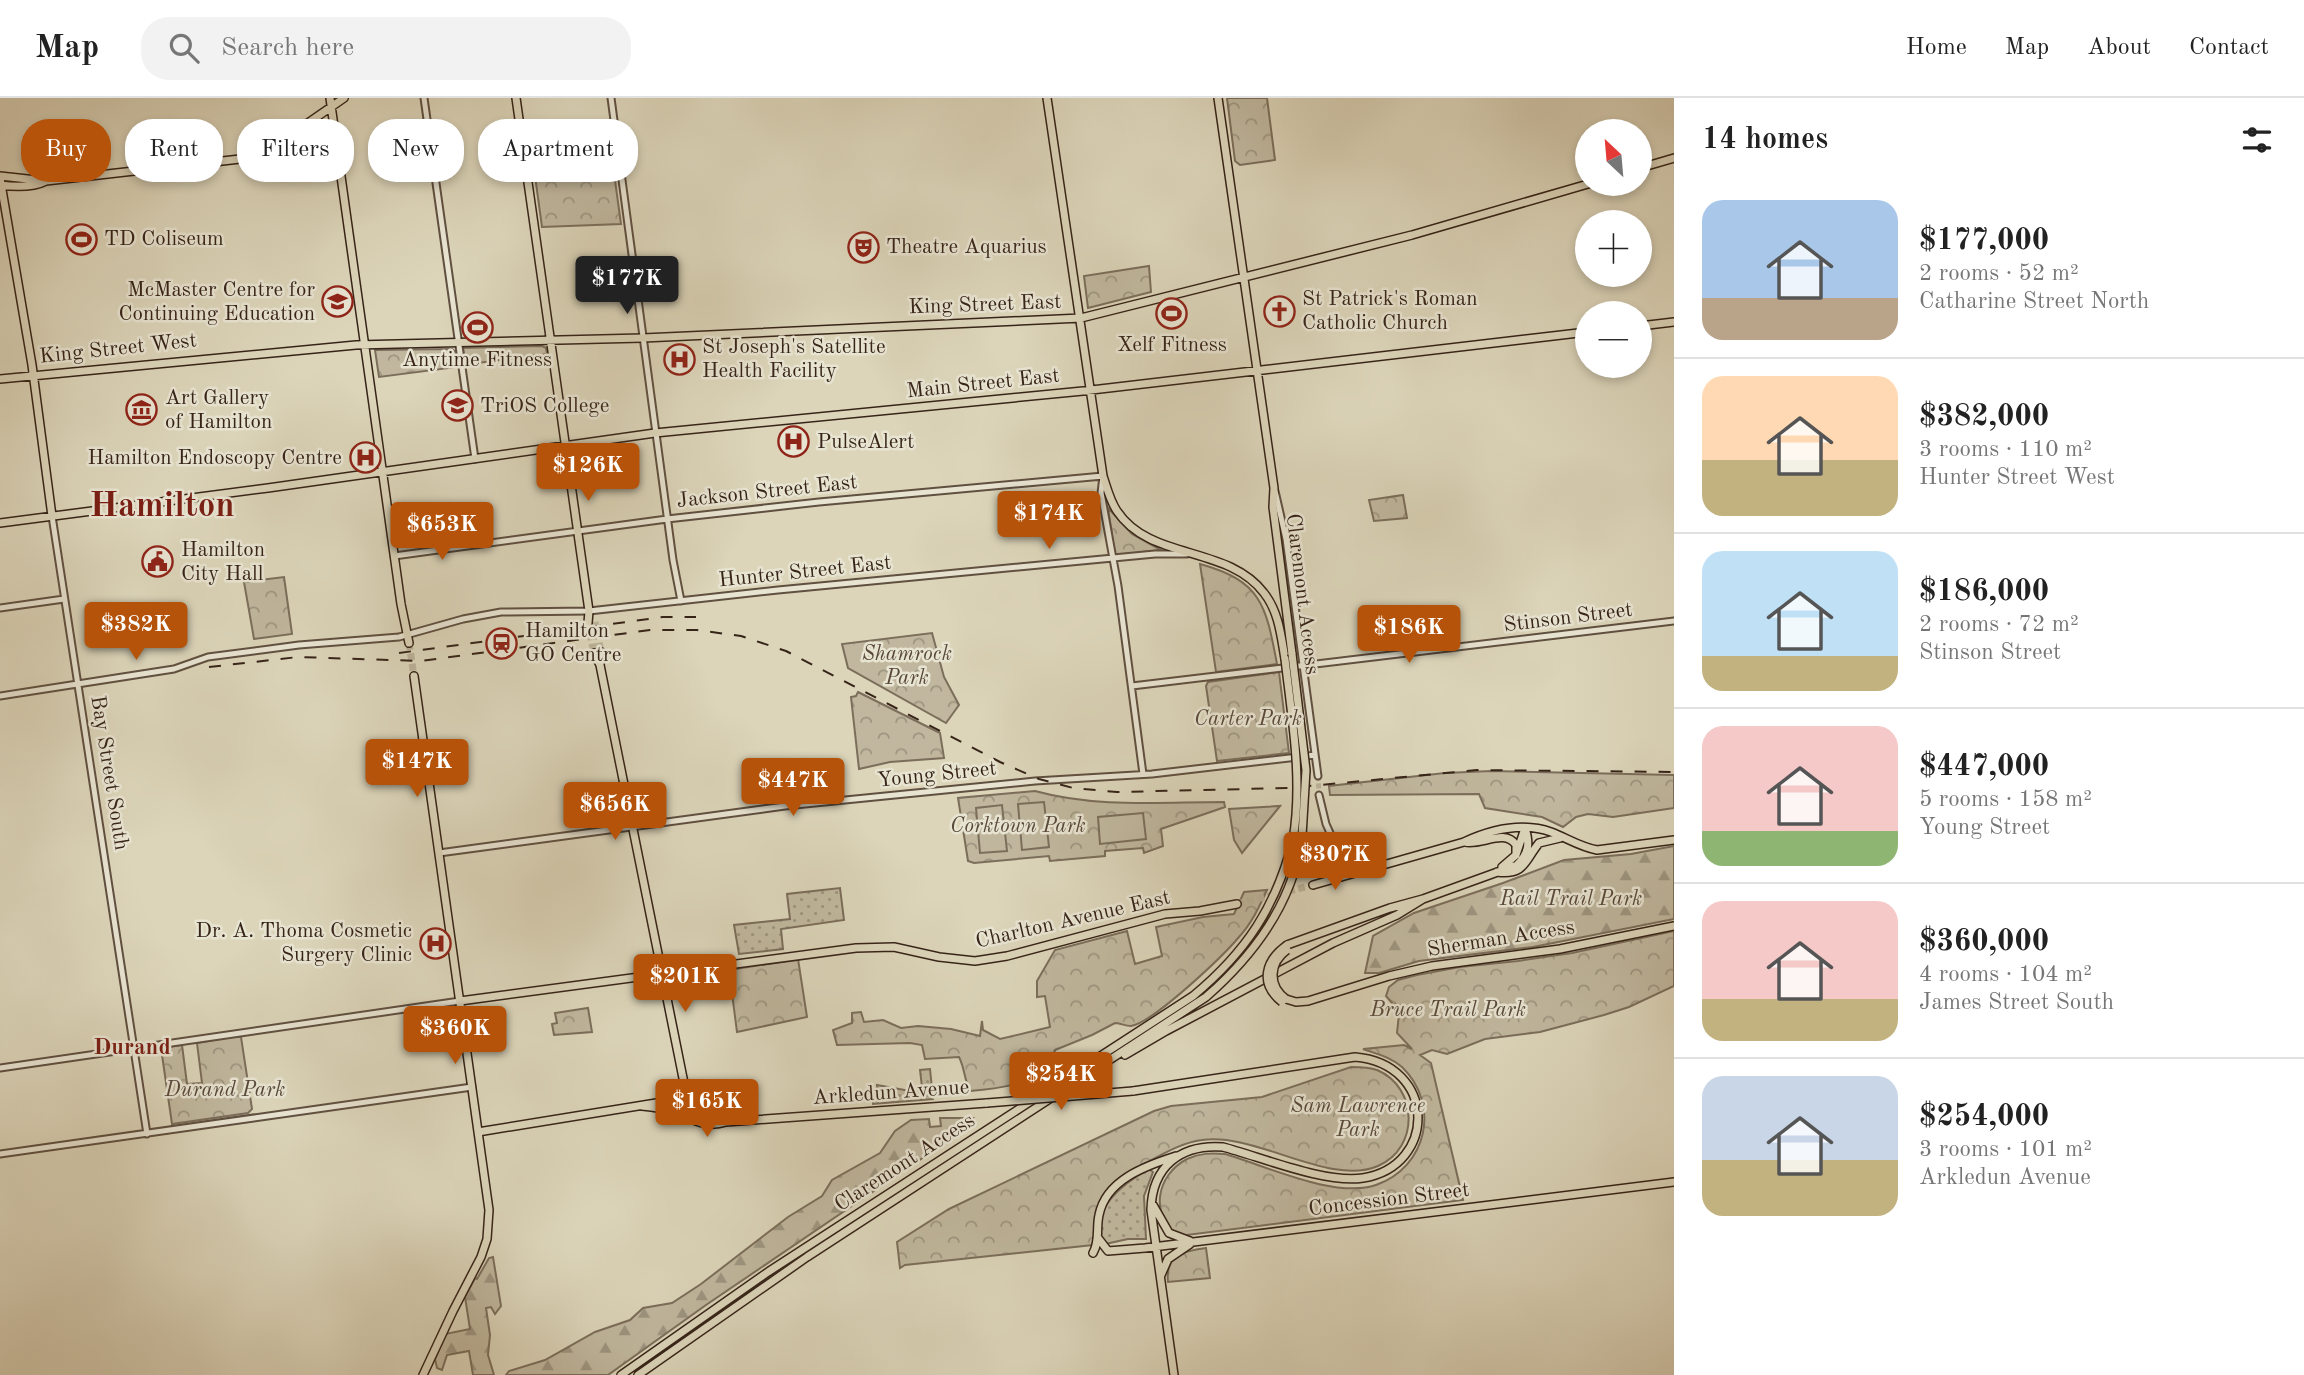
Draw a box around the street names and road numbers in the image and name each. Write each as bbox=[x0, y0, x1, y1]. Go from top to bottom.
street label: King Street East bbox=[908, 292, 1062, 318]
street label: King Street West bbox=[38, 330, 198, 368]
street label: Main Street East bbox=[905, 366, 1061, 402]
street label: Jackson Street East bbox=[676, 472, 858, 512]
street label: Claremont Access bbox=[1282, 512, 1322, 676]
street label: Hunter Street East bbox=[718, 552, 892, 592]
street label: Stinson Street bbox=[1502, 600, 1634, 636]
street label: Bay Street South bbox=[86, 694, 132, 852]
street label: Young Street bbox=[876, 758, 998, 792]
street label: Charlton Avenue East bbox=[974, 887, 1172, 953]
street label: Sherman Access bbox=[1426, 917, 1576, 961]
street label: Arkledun Avenue bbox=[812, 1077, 970, 1109]
street label: Claremont Access bbox=[831, 1110, 979, 1216]
street label: Concession Street bbox=[1307, 1180, 1471, 1220]

